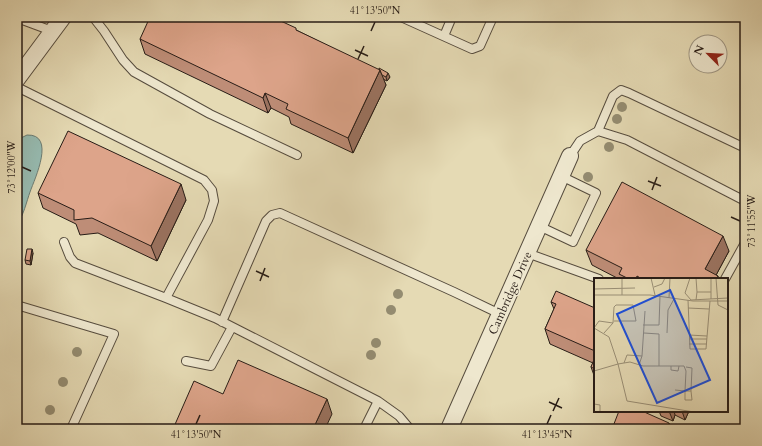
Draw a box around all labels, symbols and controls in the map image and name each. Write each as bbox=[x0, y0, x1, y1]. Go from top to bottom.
text: 41°13'50"N bbox=[350, 4, 401, 18]
north arrow bbox=[688, 34, 728, 74]
text: N bbox=[691, 42, 708, 58]
text: 73°12'00"W bbox=[5, 139, 19, 194]
text: 73°11'55"W bbox=[745, 193, 759, 248]
street label: Cambridge Drive bbox=[484, 249, 536, 337]
inset map bbox=[594, 278, 728, 412]
text: 41°13'50"N bbox=[171, 428, 222, 442]
text: 41°13'45"N bbox=[522, 428, 573, 442]

